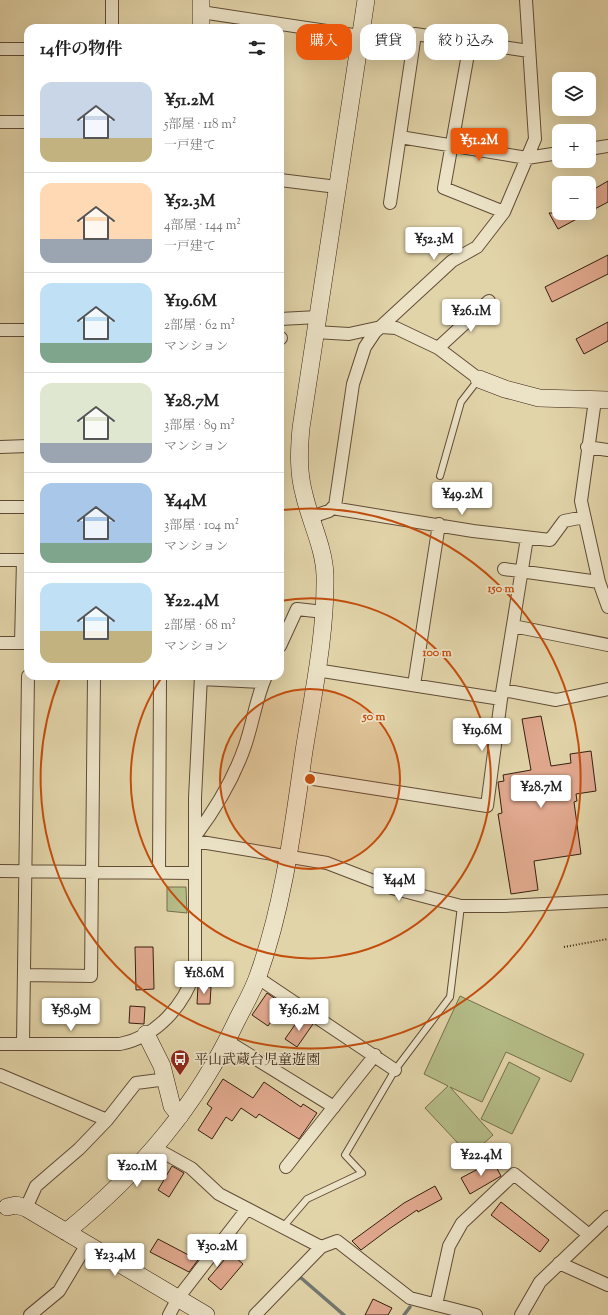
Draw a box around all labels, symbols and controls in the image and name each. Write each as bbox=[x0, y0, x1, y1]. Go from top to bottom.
chip: 購入 bbox=[296, 24, 352, 60]
chip: 賃貸 bbox=[360, 24, 416, 60]
chip: 絞り込み bbox=[424, 24, 508, 60]
icon: filters bbox=[246, 37, 268, 59]
text: 14件の物件 bbox=[40, 38, 122, 62]
map controls bbox=[552, 72, 596, 220]
button: layers bbox=[552, 72, 596, 116]
text: ¥51.2M bbox=[164, 89, 214, 113]
icon: home bbox=[72, 98, 120, 146]
text: 5部屋 · 118 m² bbox=[164, 116, 237, 134]
button: + bbox=[552, 124, 596, 168]
pin: ¥51.2M bbox=[446, 128, 512, 162]
text: ¥51.2M bbox=[460, 132, 498, 150]
text: 一戸建て bbox=[164, 137, 216, 155]
button: − bbox=[552, 176, 596, 220]
text: ¥52.3M bbox=[164, 190, 216, 214]
icon: home bbox=[72, 199, 120, 247]
text: 4部屋 · 144 m² bbox=[164, 217, 241, 235]
pin: ¥52.3M bbox=[401, 227, 467, 261]
text: ¥52.3M bbox=[414, 231, 454, 249]
text: 一戸建て bbox=[164, 238, 216, 256]
text: ¥19.6M bbox=[164, 290, 217, 314]
icon: home bbox=[72, 299, 120, 347]
pin: ¥26.1M bbox=[438, 299, 504, 333]
text: ¥26.1M bbox=[451, 303, 491, 321]
text: 2部屋 · 62 m² bbox=[164, 317, 235, 335]
text: マンション bbox=[164, 338, 228, 356]
text: ¥28.7M bbox=[164, 390, 219, 414]
icon: home bbox=[72, 399, 120, 447]
text: 3部屋 · 89 m² bbox=[164, 417, 235, 435]
text: マンション bbox=[164, 438, 228, 456]
pin: ¥49.2M bbox=[429, 482, 495, 516]
text: ¥49.2M bbox=[441, 486, 483, 504]
text: ¥44M bbox=[164, 490, 207, 514]
icon: home bbox=[72, 499, 120, 547]
text: 3部屋 · 104 m² bbox=[164, 517, 239, 535]
text: マンション bbox=[164, 538, 228, 556]
text: 150 m bbox=[486, 580, 515, 598]
text: ¥22.4M bbox=[164, 590, 219, 614]
icon: home bbox=[72, 599, 120, 647]
text: 2部屋 · 68 m² bbox=[164, 617, 236, 635]
text: マンション bbox=[164, 638, 228, 656]
text: 100 m bbox=[421, 644, 452, 662]
text: 50 m bbox=[362, 708, 386, 726]
pin: ¥19.6M bbox=[449, 718, 515, 752]
text: ¥19.6M bbox=[462, 722, 502, 740]
centre of rings bbox=[303, 772, 317, 786]
pin: ¥28.7M bbox=[508, 775, 574, 809]
text: ¥28.7M bbox=[520, 779, 562, 797]
pin: ¥44M bbox=[375, 868, 423, 902]
text: ¥44M bbox=[383, 872, 415, 890]
pin: ¥18.6M bbox=[171, 961, 237, 995]
text: ¥18.6M bbox=[184, 965, 224, 983]
pin: ¥58.9M bbox=[38, 998, 104, 1032]
pin: ¥36.2M bbox=[266, 998, 332, 1032]
text: ¥58.9M bbox=[51, 1002, 91, 1020]
text: ¥36.2M bbox=[278, 1002, 320, 1020]
bus stop icon: 平山武蔵台児童遊園 bbox=[169, 1048, 191, 1076]
place label: 平山武蔵台児童遊園 bbox=[194, 1051, 320, 1071]
pin: ¥22.4M bbox=[448, 1143, 514, 1177]
text: ¥22.4M bbox=[460, 1147, 502, 1165]
pin: ¥20.1M bbox=[104, 1154, 170, 1188]
text: ¥20.1M bbox=[117, 1158, 157, 1176]
pin: ¥30.2M bbox=[184, 1234, 250, 1268]
text: ¥30.2M bbox=[196, 1238, 238, 1256]
pin: ¥23.4M bbox=[82, 1243, 148, 1277]
text: ¥23.4M bbox=[94, 1247, 136, 1265]

